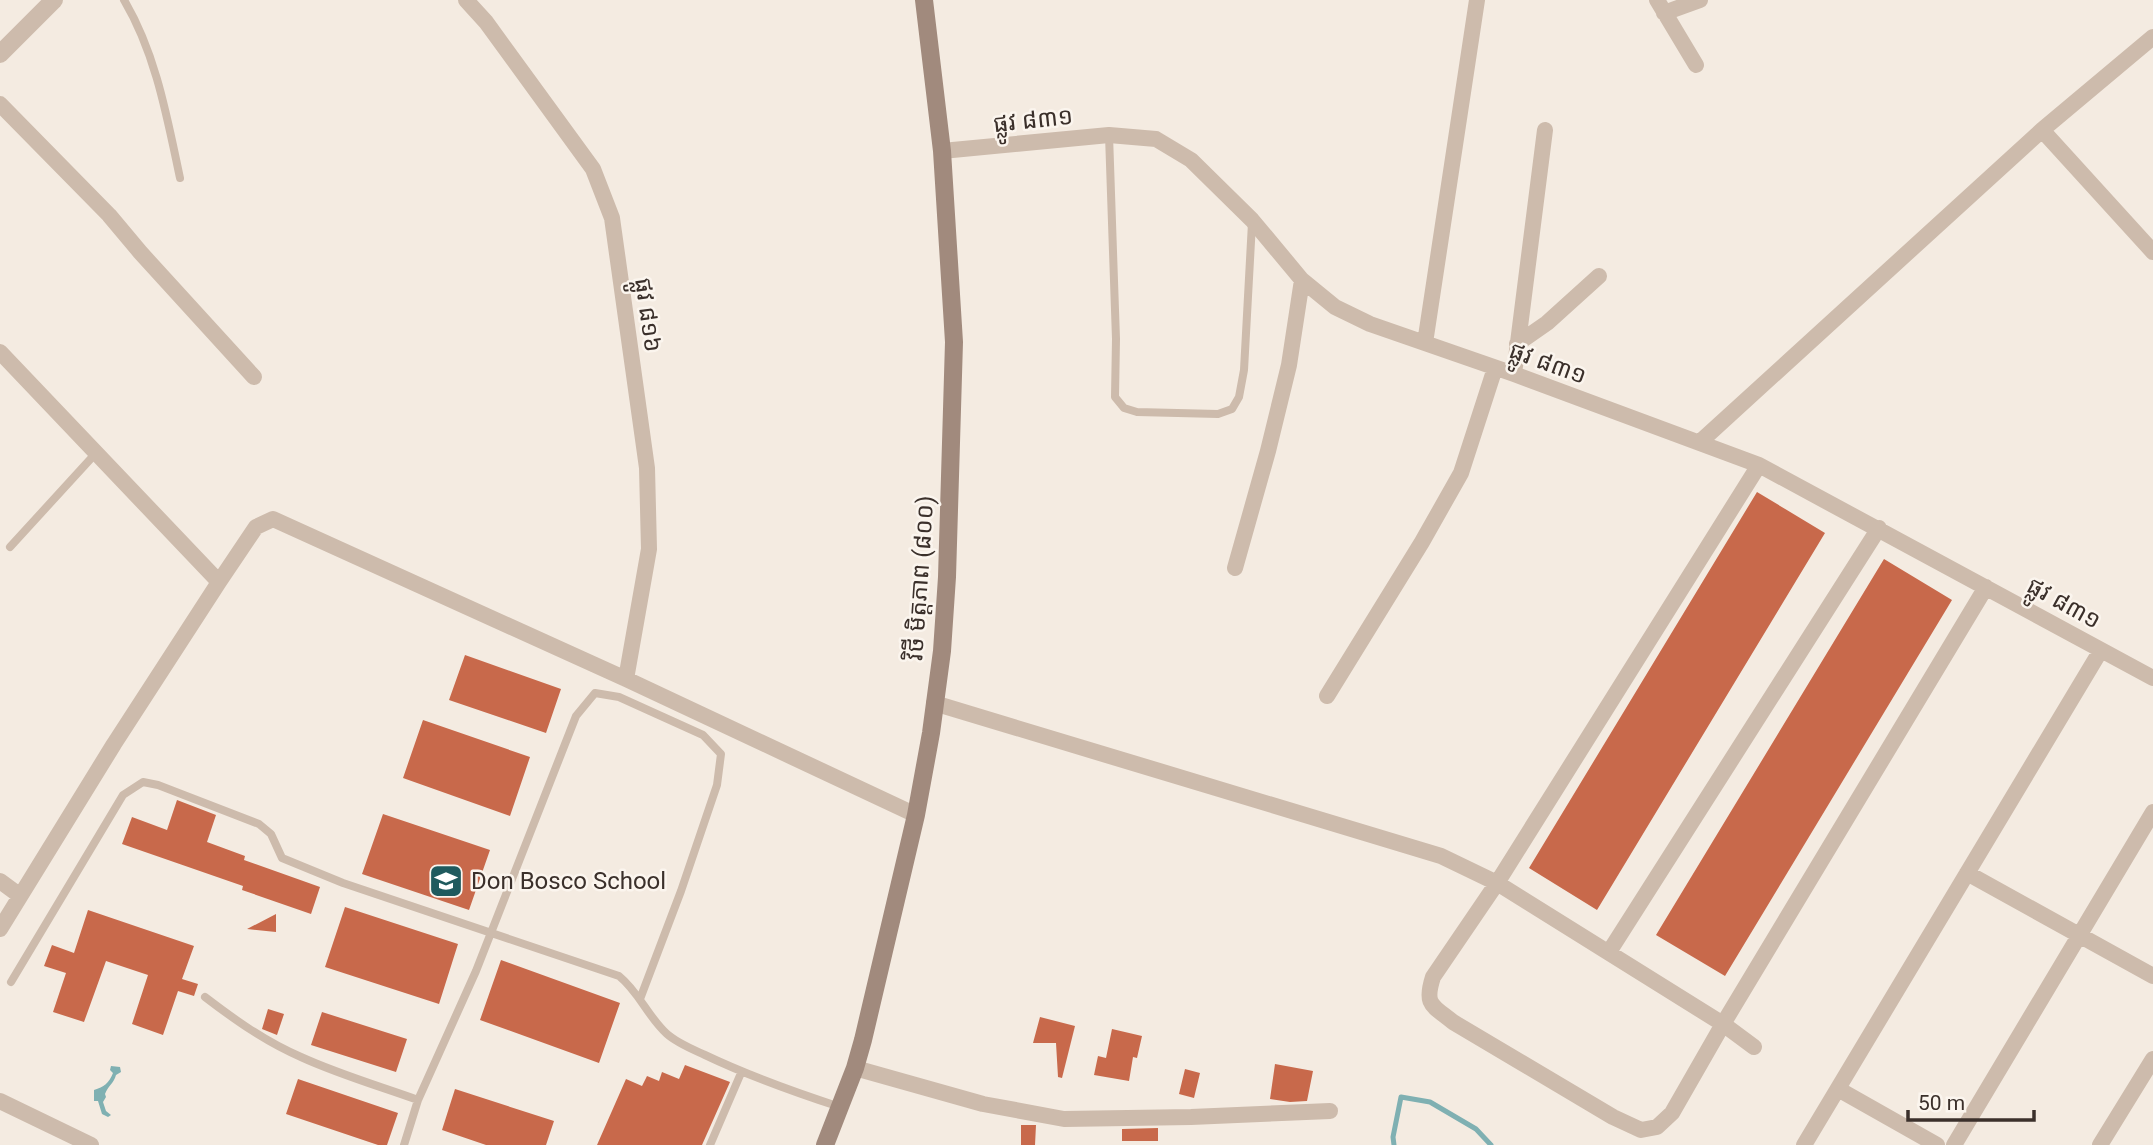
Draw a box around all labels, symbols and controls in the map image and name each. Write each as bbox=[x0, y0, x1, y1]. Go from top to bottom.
street label: ផ្លូវ ៨៣១ bbox=[992, 102, 1075, 146]
street label: ផ្លូវ ៨១៦ bbox=[621, 276, 667, 355]
street label: ផ្លូវ ៨៣១ bbox=[1503, 336, 1590, 397]
street label: វិថី មិត្តភាព (៨០០) bbox=[899, 495, 940, 662]
street label: ផ្លូវ ៨៣១ bbox=[2018, 571, 2106, 642]
school or university icon: Don Bosco School bbox=[427, 862, 465, 900]
place label: Don Bosco School bbox=[471, 867, 666, 895]
scale bar bbox=[1908, 1078, 2034, 1122]
text: 50 m bbox=[1918, 1091, 1965, 1115]

